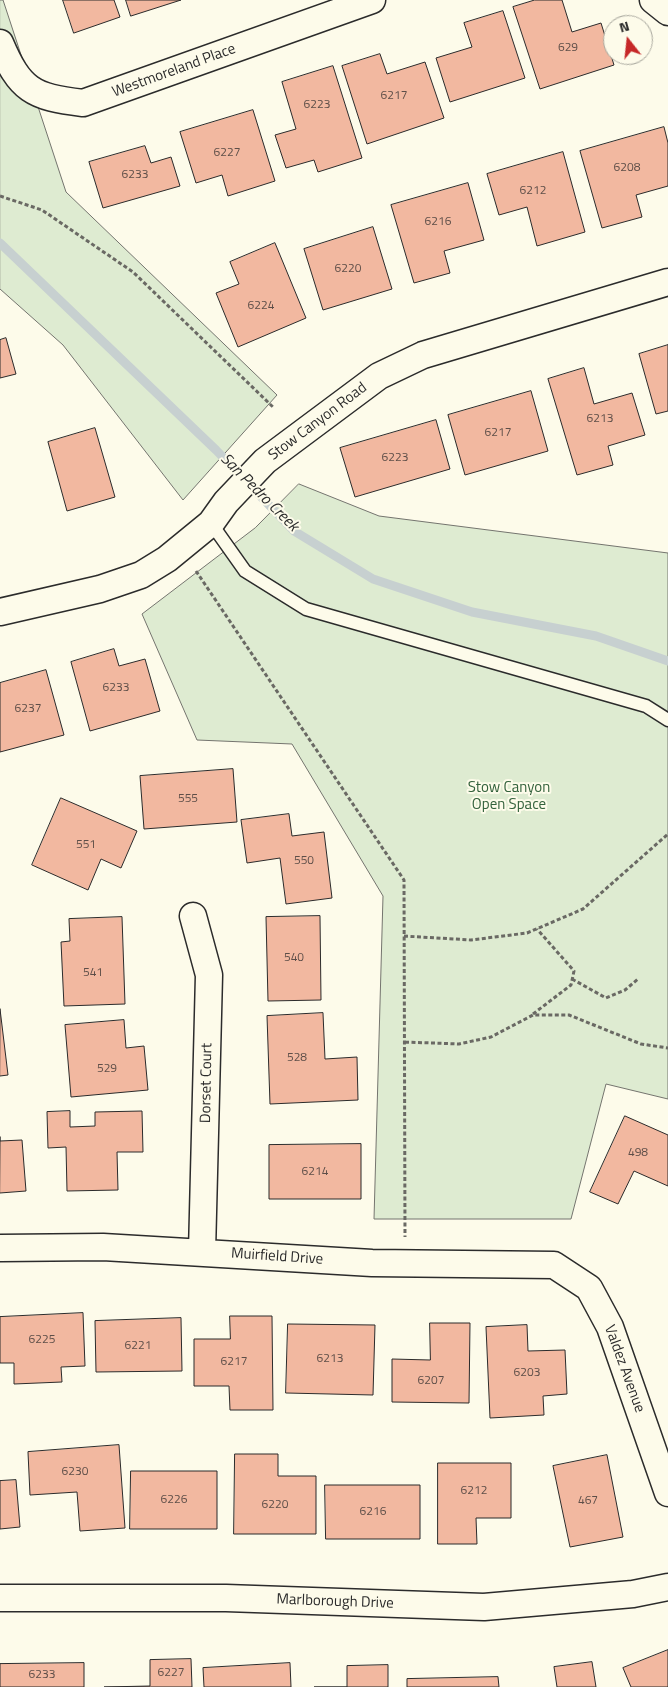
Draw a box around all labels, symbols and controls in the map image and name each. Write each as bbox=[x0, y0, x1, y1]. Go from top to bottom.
north arrow bbox=[603, 15, 653, 65]
text: N bbox=[616, 15, 632, 37]
street label: Westmoreland Place bbox=[110, 40, 238, 102]
house number: 629 bbox=[558, 41, 578, 55]
house number: 6217 bbox=[381, 89, 407, 103]
house number: 6223 bbox=[304, 98, 330, 112]
house number: 6227 bbox=[214, 146, 240, 160]
house number: 6208 bbox=[614, 161, 640, 175]
house number: 6233 bbox=[122, 168, 148, 182]
house number: 6212 bbox=[520, 184, 546, 198]
house number: 6216 bbox=[425, 215, 451, 229]
house number: 6220 bbox=[335, 262, 361, 276]
house number: 6224 bbox=[248, 299, 274, 313]
street label: Stow Canyon Road bbox=[265, 379, 371, 465]
house number: 6213 bbox=[587, 412, 613, 426]
house number: 6217 bbox=[485, 426, 511, 440]
water label: San Pedro Creek bbox=[216, 450, 302, 536]
house number: 6223 bbox=[382, 451, 408, 465]
house number: 6233 bbox=[103, 681, 129, 695]
house number: 6237 bbox=[15, 702, 41, 716]
park label: Stow Canyon Open Space bbox=[468, 779, 550, 814]
house number: 555 bbox=[178, 792, 198, 806]
house number: 551 bbox=[76, 838, 96, 852]
house number: 550 bbox=[294, 854, 314, 868]
house number: 540 bbox=[284, 951, 304, 965]
house number: 541 bbox=[83, 966, 103, 980]
street label: Dorset Court bbox=[197, 1043, 217, 1123]
house number: 528 bbox=[287, 1051, 307, 1065]
house number: 529 bbox=[97, 1062, 117, 1076]
house number: 498 bbox=[628, 1146, 648, 1160]
house number: 6214 bbox=[302, 1165, 328, 1179]
street label: Muirfield Drive bbox=[230, 1245, 324, 1269]
street label: Valdez Avenue bbox=[600, 1323, 648, 1415]
house number: 6225 bbox=[29, 1333, 55, 1347]
house number: 6221 bbox=[125, 1339, 151, 1353]
house number: 6213 bbox=[317, 1352, 343, 1366]
house number: 6217 bbox=[221, 1355, 247, 1369]
house number: 6203 bbox=[514, 1366, 540, 1380]
house number: 6207 bbox=[418, 1374, 444, 1388]
house number: 6230 bbox=[62, 1465, 88, 1479]
house number: 6212 bbox=[461, 1484, 487, 1498]
house number: 6226 bbox=[161, 1493, 187, 1507]
house number: 467 bbox=[578, 1494, 598, 1508]
house number: 6220 bbox=[262, 1498, 288, 1512]
house number: 6216 bbox=[360, 1505, 386, 1519]
street label: Marlborough Drive bbox=[276, 1591, 394, 1613]
house number: 6227 bbox=[158, 1666, 184, 1680]
house number: 6233 bbox=[29, 1668, 55, 1682]

